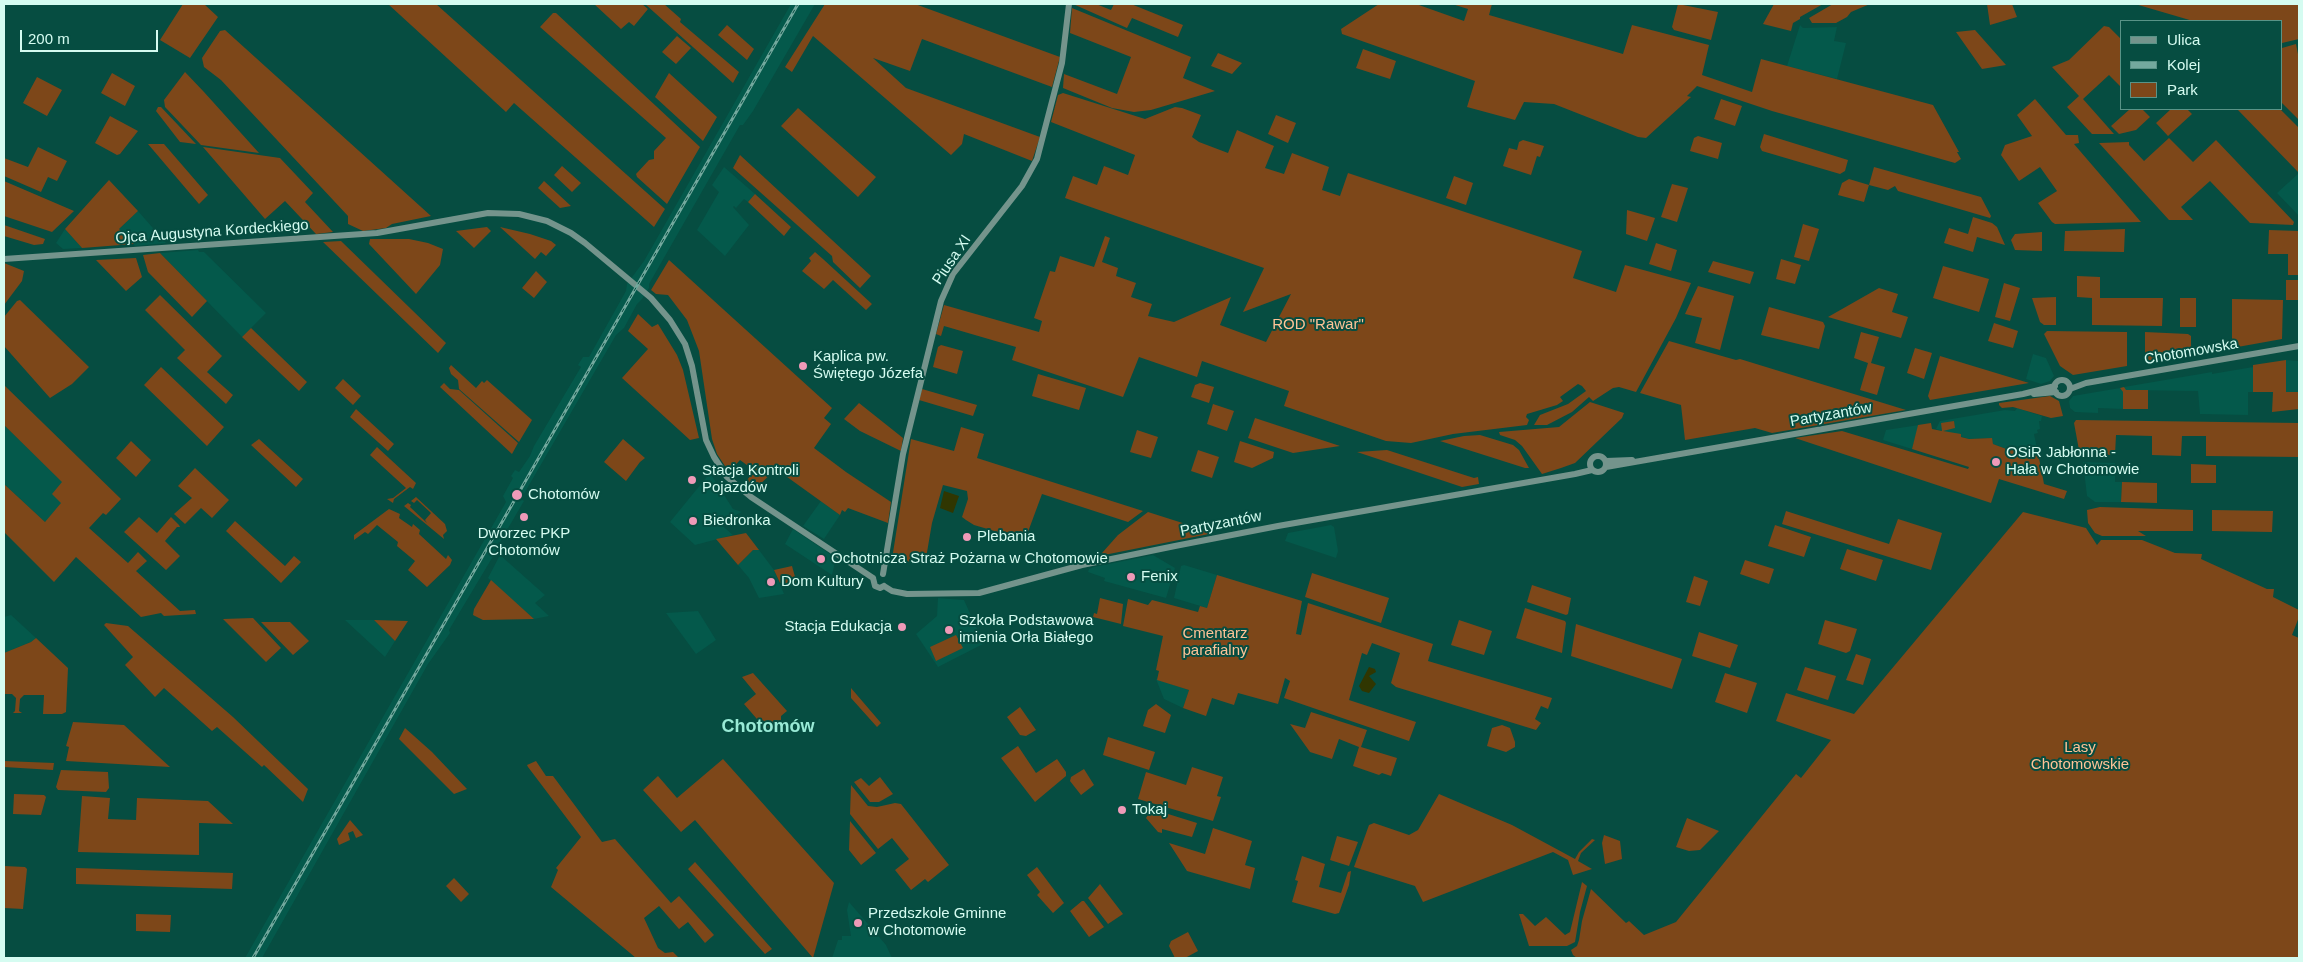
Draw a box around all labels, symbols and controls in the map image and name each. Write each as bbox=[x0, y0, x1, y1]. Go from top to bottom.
scale bar bbox=[22, 20, 160, 52]
legend bbox=[2120, 20, 2283, 110]
text: 200 m bbox=[28, 30, 70, 47]
text: Ulica bbox=[2167, 31, 2200, 48]
text: Kolej bbox=[2167, 56, 2200, 73]
text: Park bbox=[2167, 81, 2198, 98]
street label: Ojca Augustyna Kordeckiego bbox=[115, 216, 309, 248]
street label: Piusa XI bbox=[929, 232, 975, 288]
park label: ROD "Rawar" bbox=[1272, 316, 1364, 334]
street label: Chotomowska bbox=[2143, 335, 2239, 369]
place label: Kaplica pw. Świętego Józefa bbox=[813, 348, 923, 383]
marker: Kaplica pw. Świętego Józefa bbox=[797, 360, 809, 372]
street label: Partyzantów bbox=[1789, 399, 1873, 431]
place label: OSiR Jabłonna - Hała w Chotomowie bbox=[2006, 444, 2139, 479]
marker: OSiR Jabłonna - Hała w Chotomowie bbox=[1990, 456, 2002, 468]
place label: Stacja Kontroli Pojazdów bbox=[702, 462, 799, 497]
marker: Stacja Kontroli Pojazdów bbox=[686, 474, 698, 486]
place label: Chotomów bbox=[528, 486, 600, 504]
marker: Chotomów bbox=[510, 488, 524, 502]
street label: Partyzantów bbox=[1179, 507, 1263, 541]
marker: Dworzec PKP Chotomów bbox=[518, 511, 530, 523]
place label: Biedronka bbox=[703, 512, 771, 530]
marker: Biedronka bbox=[687, 515, 699, 527]
place label: Dworzec PKP Chotomów bbox=[478, 525, 570, 560]
place label: Plebania bbox=[977, 528, 1035, 546]
marker: Plebania bbox=[961, 531, 973, 543]
place label: Ochotnicza Straż Pożarna w Chotomowie bbox=[831, 550, 1108, 568]
marker: Ochotnicza Straż Pożarna w Chotomowie bbox=[815, 553, 827, 565]
place label: Fenix bbox=[1141, 568, 1178, 586]
marker: Fenix bbox=[1125, 571, 1137, 583]
place label: Dom Kultury bbox=[781, 573, 864, 591]
marker: Dom Kultury bbox=[765, 576, 777, 588]
place label: Szkoła Podstawowa imienia Orła Białego bbox=[959, 612, 1093, 647]
place label: Stacja Edukacja bbox=[784, 618, 892, 636]
marker: Stacja Edukacja bbox=[896, 621, 908, 633]
marker: Szkoła Podstawowa imienia Orła Białego bbox=[943, 624, 955, 636]
park label: Cmentarz parafialny bbox=[1182, 625, 1248, 660]
district label: Chotomów bbox=[722, 716, 814, 738]
park label: Lasy Chotomowskie bbox=[2031, 739, 2129, 774]
place label: Tokaj bbox=[1132, 801, 1167, 819]
marker: Tokaj bbox=[1116, 804, 1128, 816]
place label: Przedszkole Gminne w Chotomowie bbox=[868, 905, 1006, 940]
marker: Przedszkole Gminne w Chotomowie bbox=[852, 917, 864, 929]

